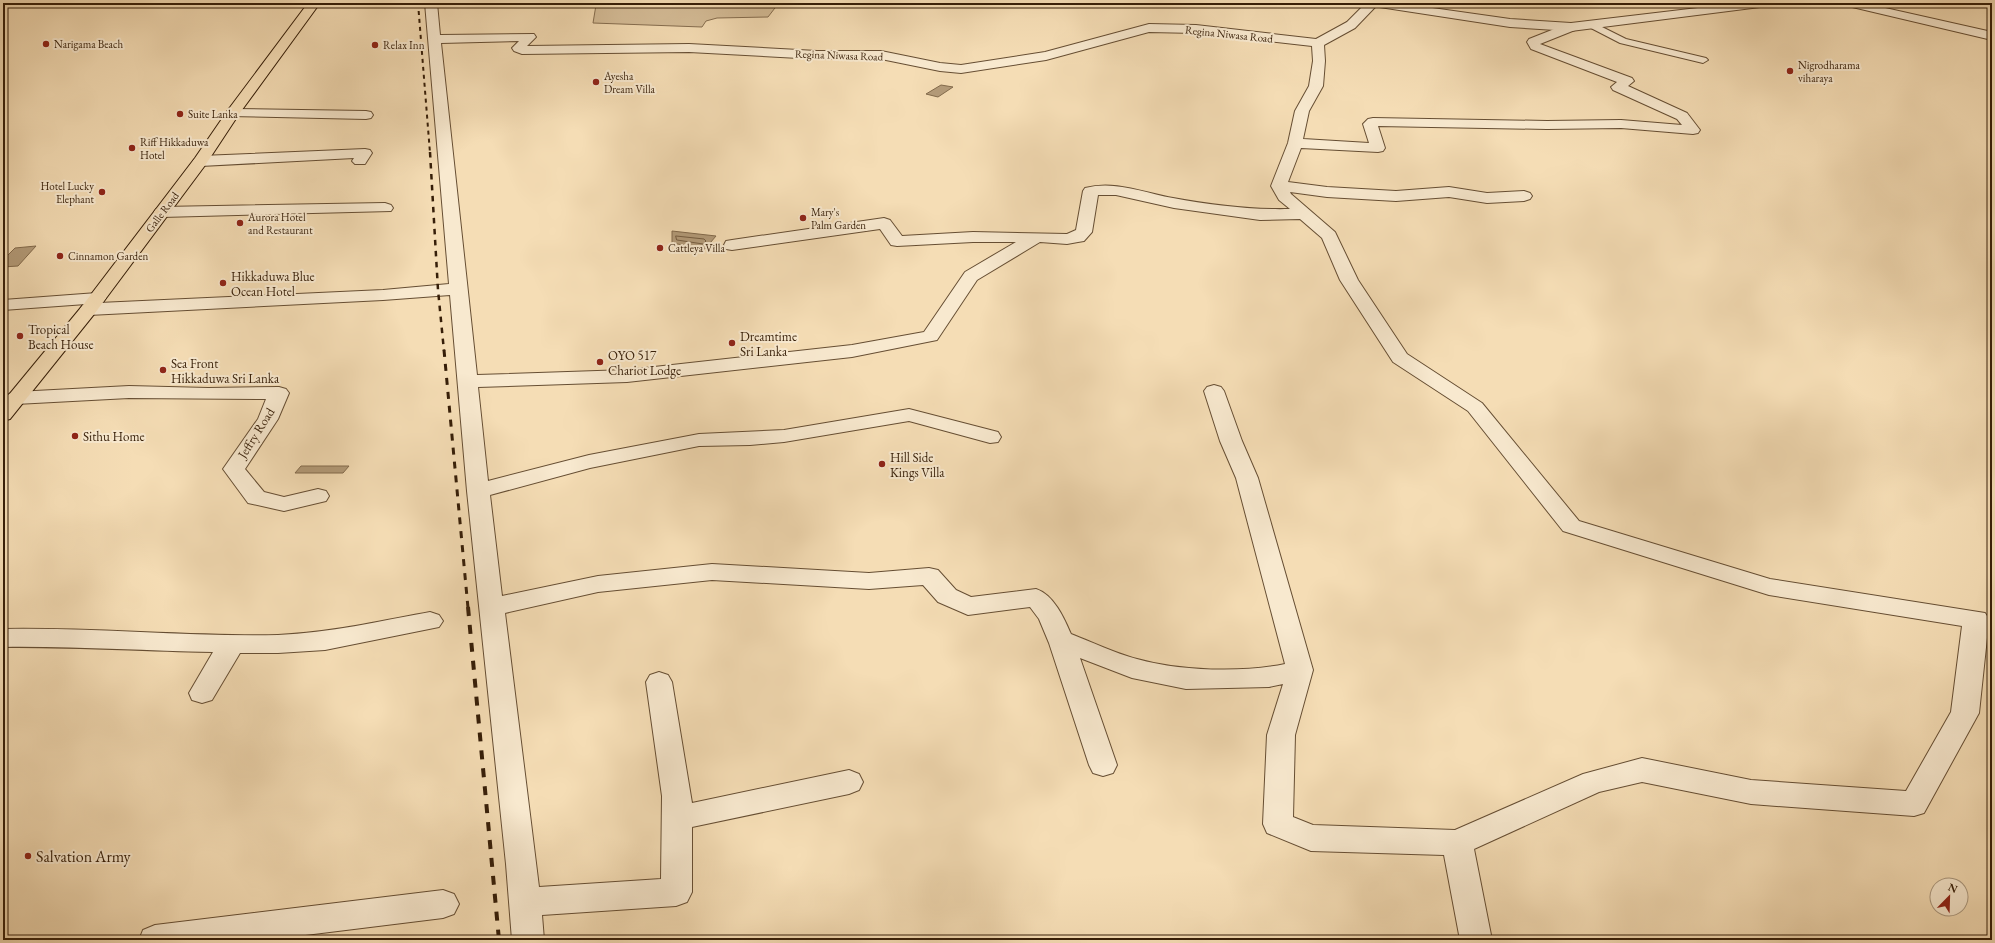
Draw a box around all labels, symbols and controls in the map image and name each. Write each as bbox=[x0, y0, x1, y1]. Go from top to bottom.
street label: Regina Niwasa Road bbox=[1184, 22, 1274, 46]
place label: Narigama Beach bbox=[54, 37, 123, 51]
place label: Relax Inn bbox=[383, 38, 425, 52]
marker: Narigama Beach bbox=[41, 39, 51, 49]
marker: Relax Inn bbox=[370, 40, 380, 50]
street label: Regina Niwasa Road bbox=[795, 46, 884, 64]
place label: Nigrodharama viharaya bbox=[1798, 58, 1861, 85]
marker: Nigrodharama viharaya bbox=[1785, 66, 1795, 76]
place label: Ayesha Dream Villa bbox=[603, 69, 656, 96]
marker: Ayesha Dream Villa bbox=[591, 77, 601, 87]
place label: Suite Lanka bbox=[188, 107, 238, 121]
marker: Suite Lanka bbox=[175, 109, 185, 119]
place label: Riff Hikkaduwa Hotel bbox=[140, 135, 209, 162]
marker: Riff Hikkaduwa Hotel bbox=[127, 143, 137, 153]
place label: Hotel Lucky Elephant bbox=[40, 179, 95, 206]
marker: Hotel Lucky Elephant bbox=[97, 187, 107, 197]
street label: Galle Road bbox=[142, 189, 182, 235]
place label: Mary's Palm Garden bbox=[811, 205, 866, 232]
place label: Aurora Hotel and Restaurant bbox=[247, 210, 313, 237]
marker: Mary's Palm Garden bbox=[798, 213, 808, 223]
marker: Aurora Hotel and Restaurant bbox=[235, 218, 245, 228]
place label: Cattleya Villa bbox=[668, 241, 725, 255]
marker: Cattleya Villa bbox=[655, 243, 665, 253]
place label: Cinnamon Garden bbox=[68, 249, 148, 263]
marker: Cinnamon Garden bbox=[55, 251, 65, 261]
place label: Hikkaduwa Blue Ocean Hotel bbox=[231, 268, 315, 300]
marker: Hikkaduwa Blue Ocean Hotel bbox=[218, 278, 228, 288]
place label: Tropical Beach House bbox=[28, 321, 94, 353]
place label: Dreamtime Sri Lanka bbox=[740, 328, 797, 360]
marker: Tropical Beach House bbox=[15, 331, 25, 341]
marker: Dreamtime Sri Lanka bbox=[727, 338, 737, 348]
place label: OYO 517 Chariot Lodge bbox=[608, 347, 681, 379]
place label: Sea Front Hikkaduwa Sri Lanka bbox=[171, 355, 280, 387]
marker: OYO 517 Chariot Lodge bbox=[595, 357, 605, 367]
marker: Sea Front Hikkaduwa Sri Lanka bbox=[158, 365, 168, 375]
street label: Jeffry Road bbox=[233, 404, 278, 462]
place label: Sithu Home bbox=[83, 428, 145, 445]
marker: Sithu Home bbox=[70, 431, 80, 441]
place label: Hill Side Kings Villa bbox=[890, 449, 945, 481]
marker: Hill Side Kings Villa bbox=[877, 459, 887, 469]
place label: Salvation Army bbox=[36, 846, 132, 867]
marker: Salvation Army bbox=[23, 851, 33, 861]
north arrow bbox=[1929, 877, 1969, 917]
text: N bbox=[1946, 880, 1960, 896]

